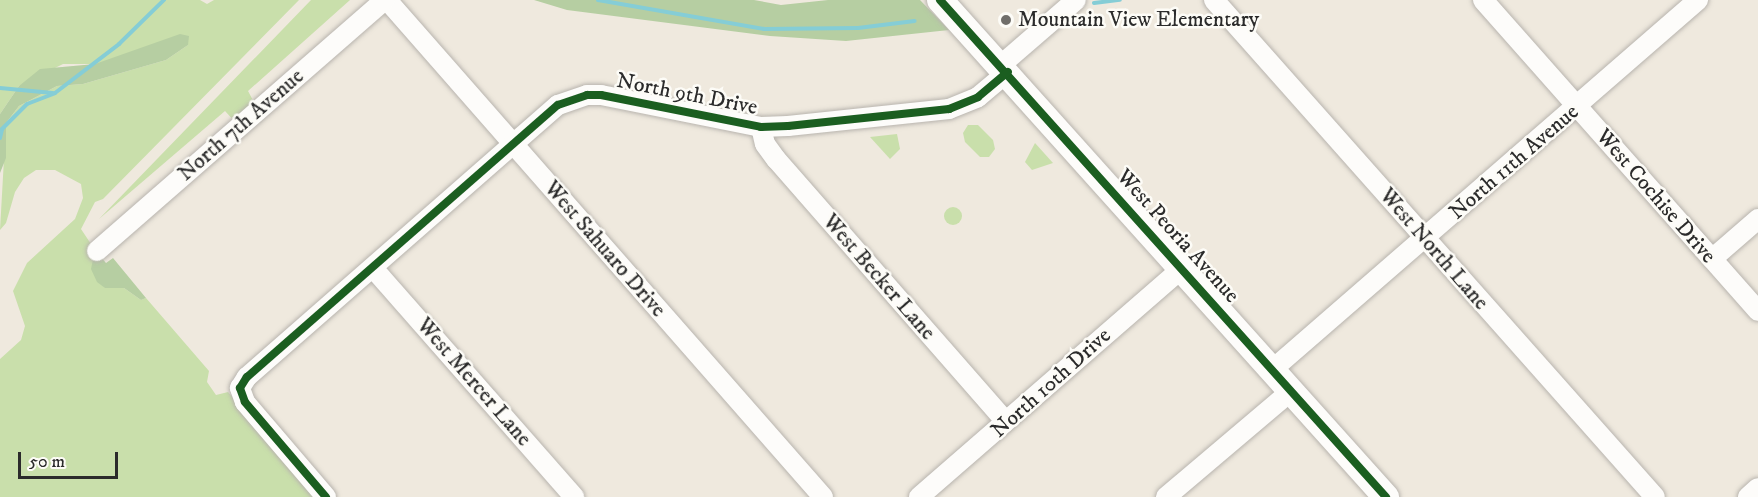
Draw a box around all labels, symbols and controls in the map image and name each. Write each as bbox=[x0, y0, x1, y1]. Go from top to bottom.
place label: Mountain View Elementary bbox=[1018, 7, 1259, 33]
marker: Mountain View Elementary bbox=[999, 13, 1013, 27]
street label: North 7th Avenue bbox=[173, 63, 309, 187]
street label: North 9th Drive bbox=[614, 67, 760, 121]
street label: North 11th Avenue bbox=[1444, 99, 1584, 225]
street label: West Cochise Drive bbox=[1590, 123, 1722, 269]
street label: West Peoria Avenue bbox=[1111, 164, 1245, 308]
street label: West Sahuaro Drive bbox=[539, 175, 671, 323]
street label: West North Lane bbox=[1374, 183, 1494, 315]
street label: West Becker Lane bbox=[817, 209, 941, 345]
street label: West Mercer Lane bbox=[411, 312, 537, 452]
street label: North 10th Drive bbox=[986, 322, 1116, 444]
scale bar bbox=[21, 440, 122, 478]
text: 50 m bbox=[29, 451, 65, 473]

